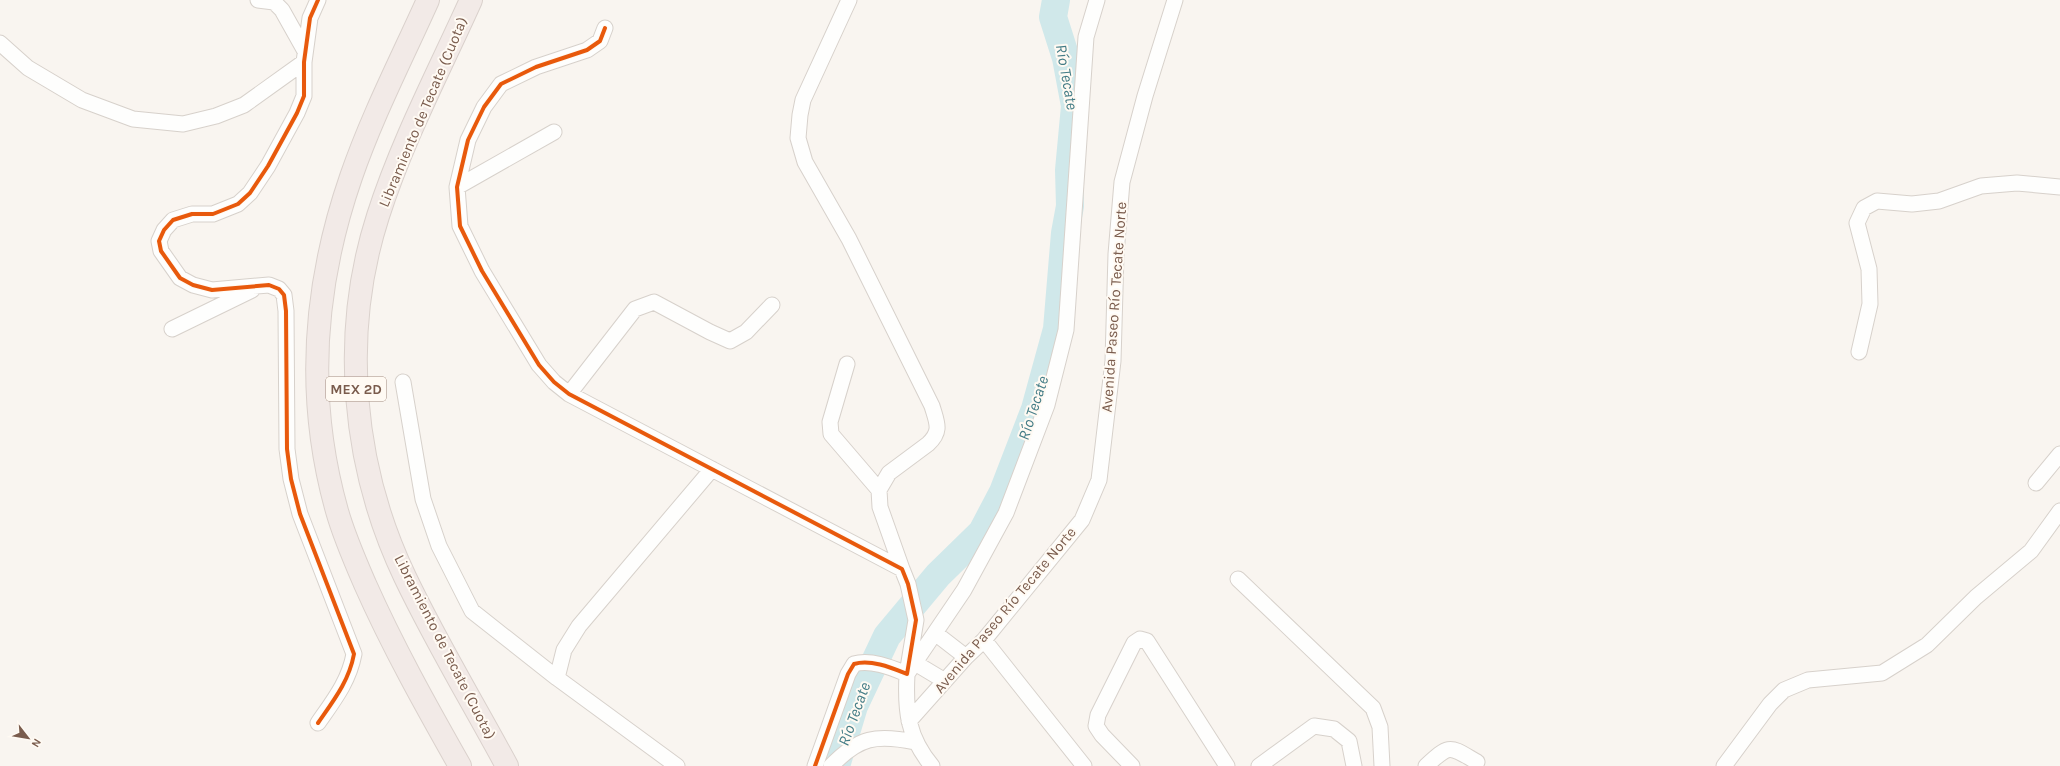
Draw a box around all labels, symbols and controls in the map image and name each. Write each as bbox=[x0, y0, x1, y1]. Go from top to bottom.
street label: Libramiento de Tecate (Cuota) bbox=[375, 14, 471, 210]
water label: Río Tecate bbox=[1052, 43, 1082, 112]
street label: Avenida Paseo Río Tecate Norte bbox=[1098, 201, 1130, 413]
water label: Río Tecate bbox=[1014, 373, 1052, 442]
road number: MEX 2D bbox=[326, 377, 386, 401]
street label: Avenida Paseo Río Tecate Norte bbox=[930, 523, 1080, 697]
street label: Libramiento de Tecate (Cuota) bbox=[390, 552, 500, 742]
water label: Río Tecate bbox=[834, 679, 874, 748]
north arrow bbox=[8, 718, 48, 758]
text: N bbox=[29, 736, 44, 750]

